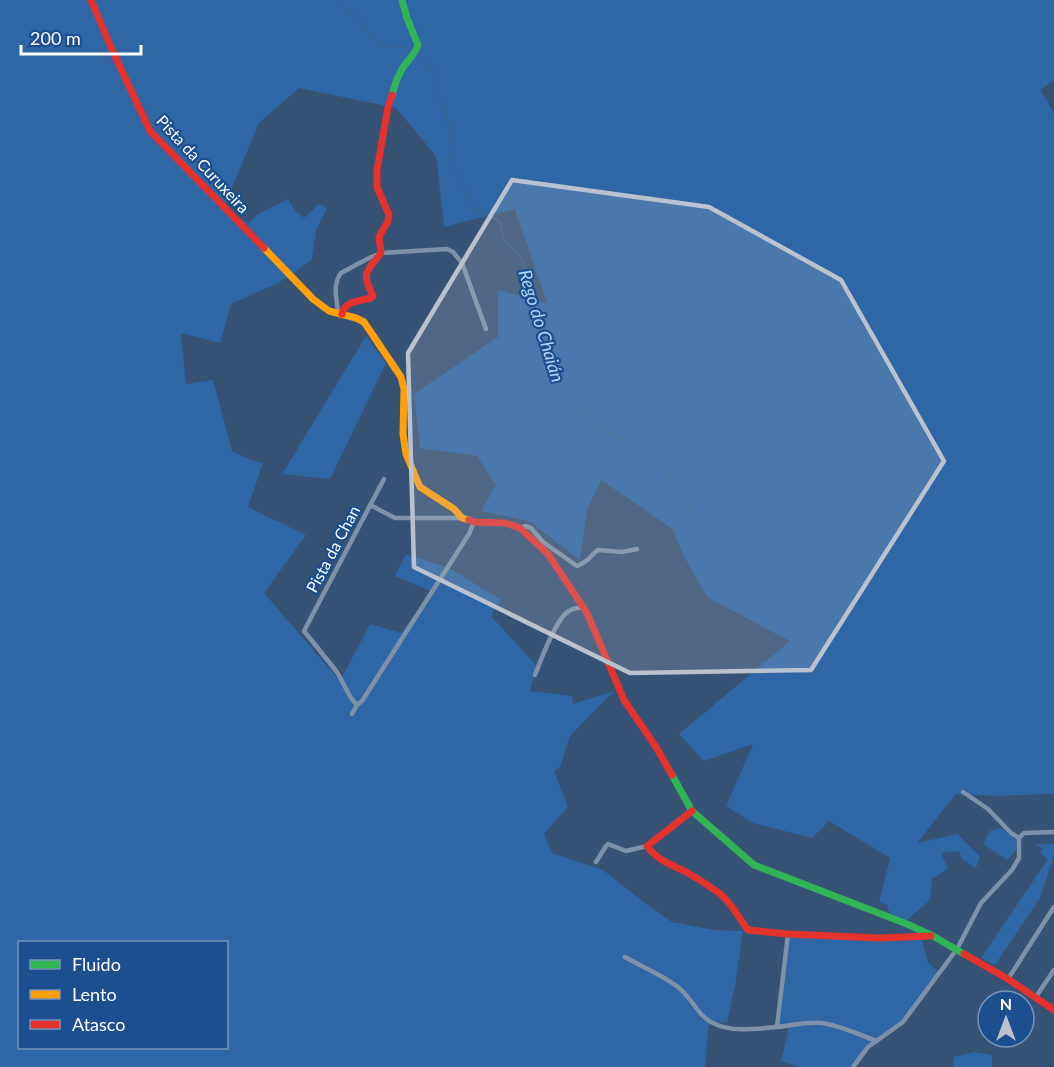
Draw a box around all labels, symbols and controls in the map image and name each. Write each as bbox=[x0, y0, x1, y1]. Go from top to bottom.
scale bar bbox=[21, 18, 141, 56]
text: 200 m bbox=[30, 27, 81, 49]
street label: Pista da Curuxeira bbox=[153, 111, 254, 217]
water label: Rego do Chaián bbox=[514, 267, 570, 385]
street label: Pista da Chan bbox=[302, 502, 363, 595]
legend bbox=[18, 941, 228, 1049]
text: Fluido bbox=[72, 953, 121, 975]
text: Lento bbox=[72, 983, 117, 1005]
north arrow bbox=[976, 989, 1036, 1049]
text: N bbox=[1000, 994, 1012, 1013]
text: Atasco bbox=[72, 1013, 125, 1035]

